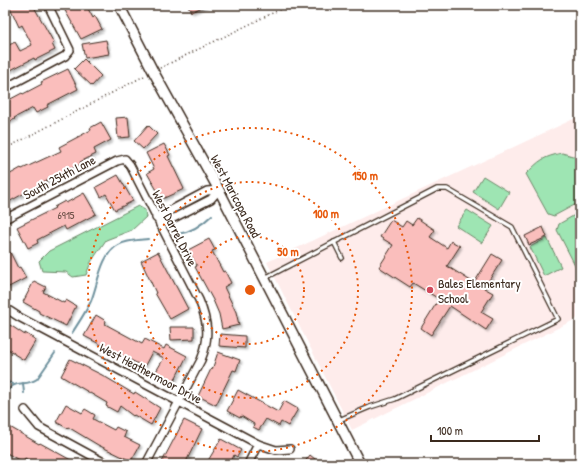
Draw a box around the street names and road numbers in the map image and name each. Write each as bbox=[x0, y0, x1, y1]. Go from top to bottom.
street label: South 254th Lane bbox=[20, 150, 98, 204]
street label: West Maricopa Road bbox=[207, 151, 265, 241]
street label: West Darrel Drive bbox=[148, 187, 202, 269]
street label: West Heathermoor Drive bbox=[96, 338, 206, 408]

